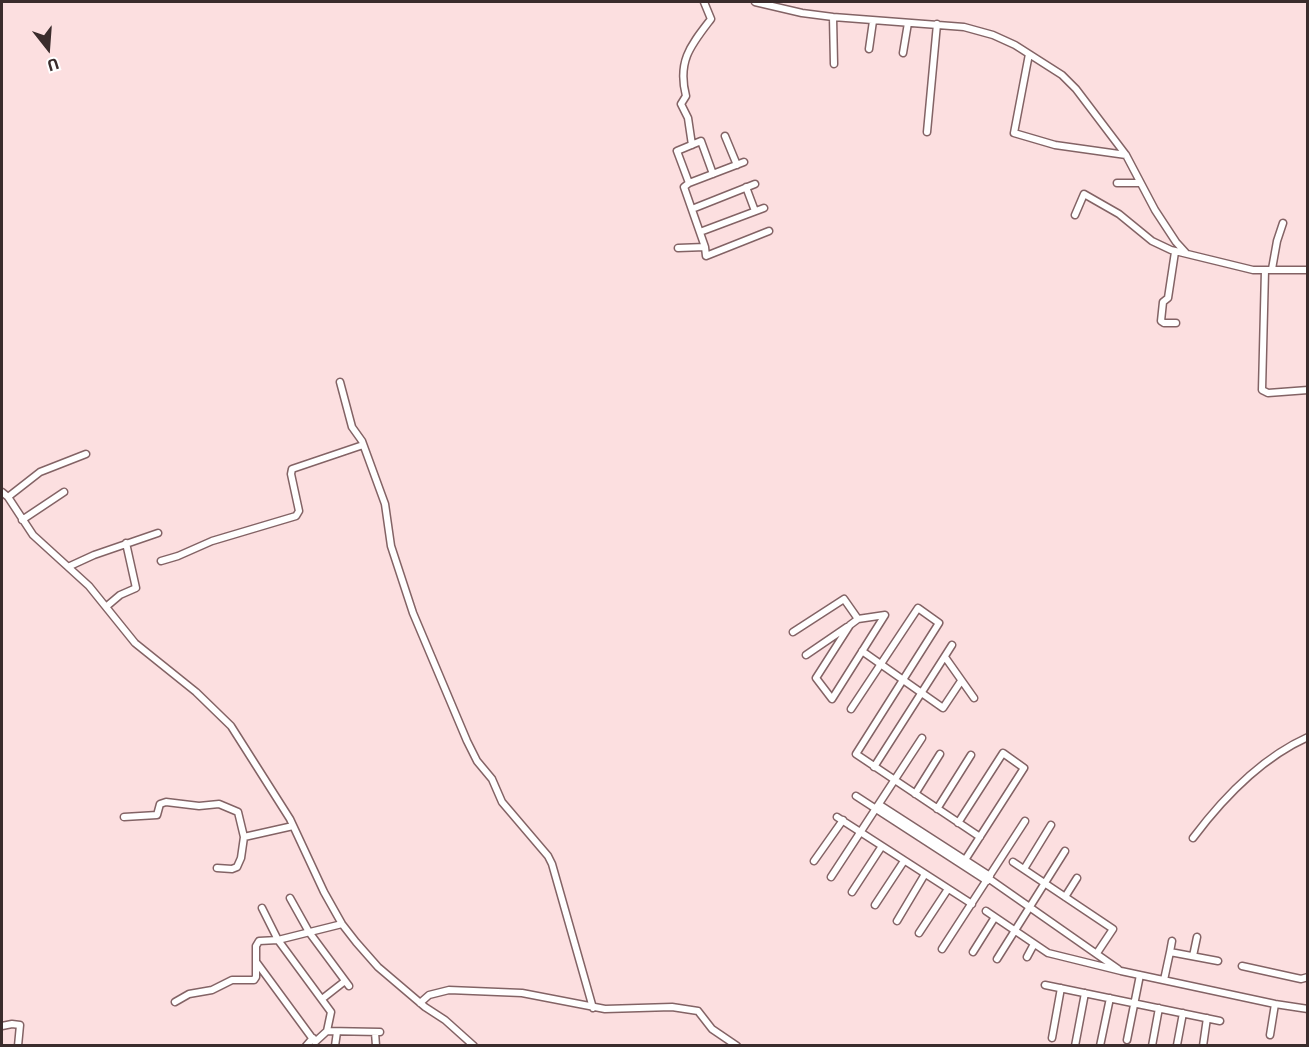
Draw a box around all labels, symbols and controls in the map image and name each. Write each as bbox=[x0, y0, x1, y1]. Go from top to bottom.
north arrow bbox=[18, 18, 78, 78]
text: U bbox=[45, 55, 61, 76]

